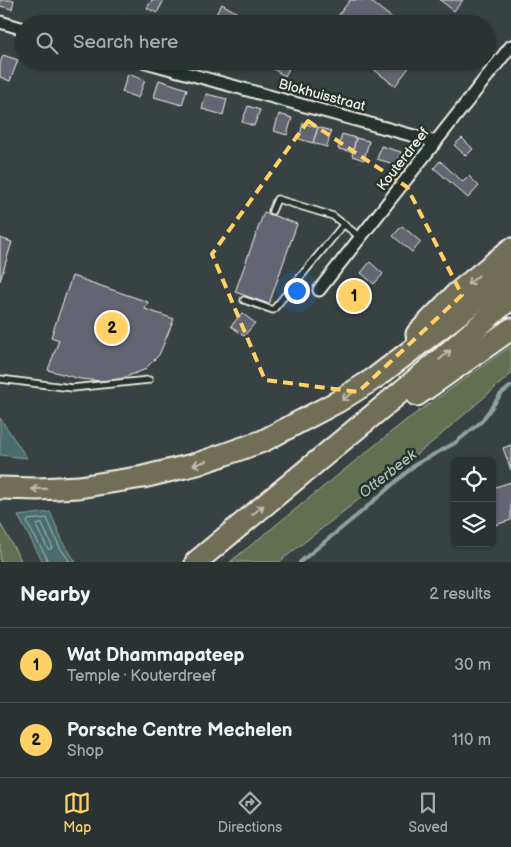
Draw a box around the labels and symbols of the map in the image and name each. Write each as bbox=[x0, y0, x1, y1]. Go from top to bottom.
street label: Blokhuisstraat bbox=[277, 75, 368, 115]
street label: Kouterdreef bbox=[373, 124, 433, 194]
one-way arrow bbox=[467, 274, 480, 285]
pin: 1 bbox=[338, 277, 370, 315]
your location bbox=[284, 278, 310, 304]
pin: 2 bbox=[96, 309, 128, 347]
one-way arrow bbox=[439, 349, 452, 360]
one-way arrow bbox=[341, 391, 355, 401]
water label: Otterbeek bbox=[355, 445, 421, 502]
one-way arrow bbox=[193, 458, 209, 468]
one-way arrow bbox=[32, 484, 48, 494]
one-way arrow bbox=[251, 505, 264, 516]

